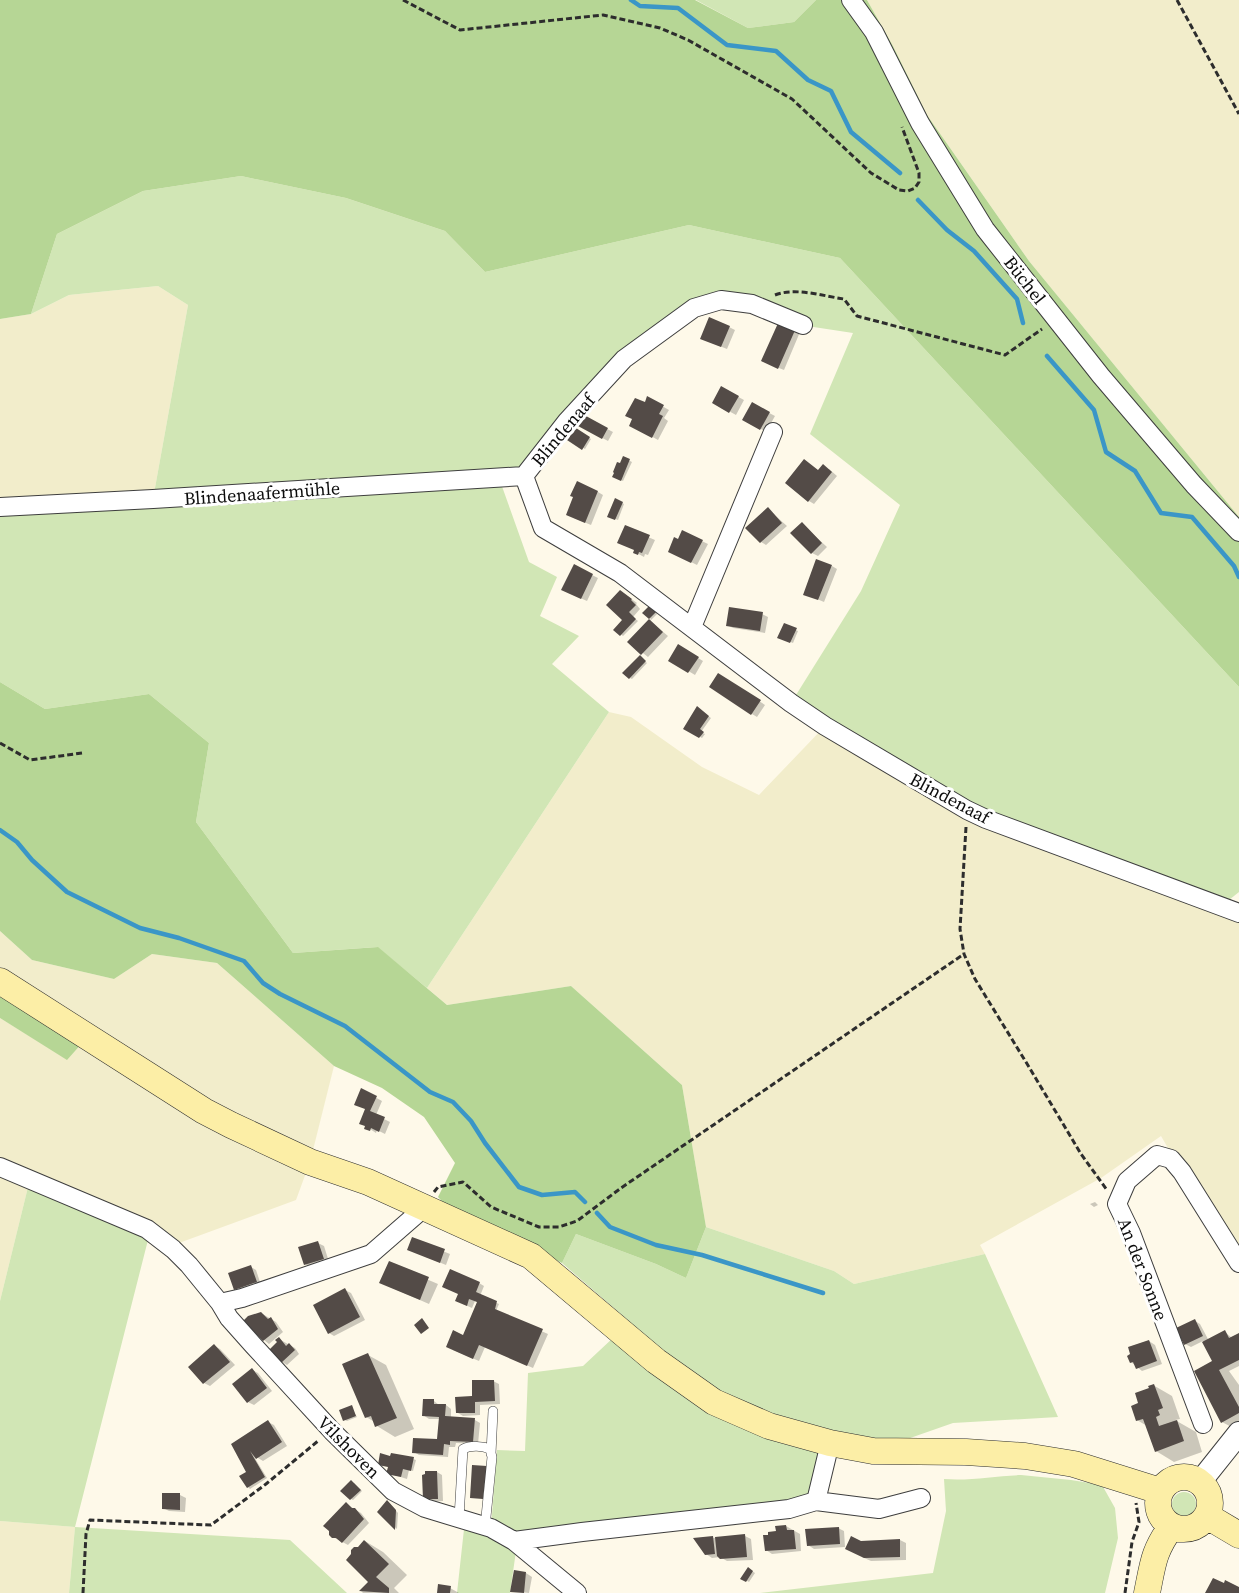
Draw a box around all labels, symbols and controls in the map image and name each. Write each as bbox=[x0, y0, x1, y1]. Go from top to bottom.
street label: Büchel bbox=[998, 251, 1052, 309]
street label: Blindenaaf bbox=[525, 387, 602, 472]
street label: Blindenaafermühle bbox=[183, 475, 341, 511]
street label: Blindenaaf bbox=[905, 766, 996, 830]
street label: An der Sonne bbox=[1112, 1214, 1174, 1324]
street label: Vilshoven bbox=[312, 1410, 386, 1484]

